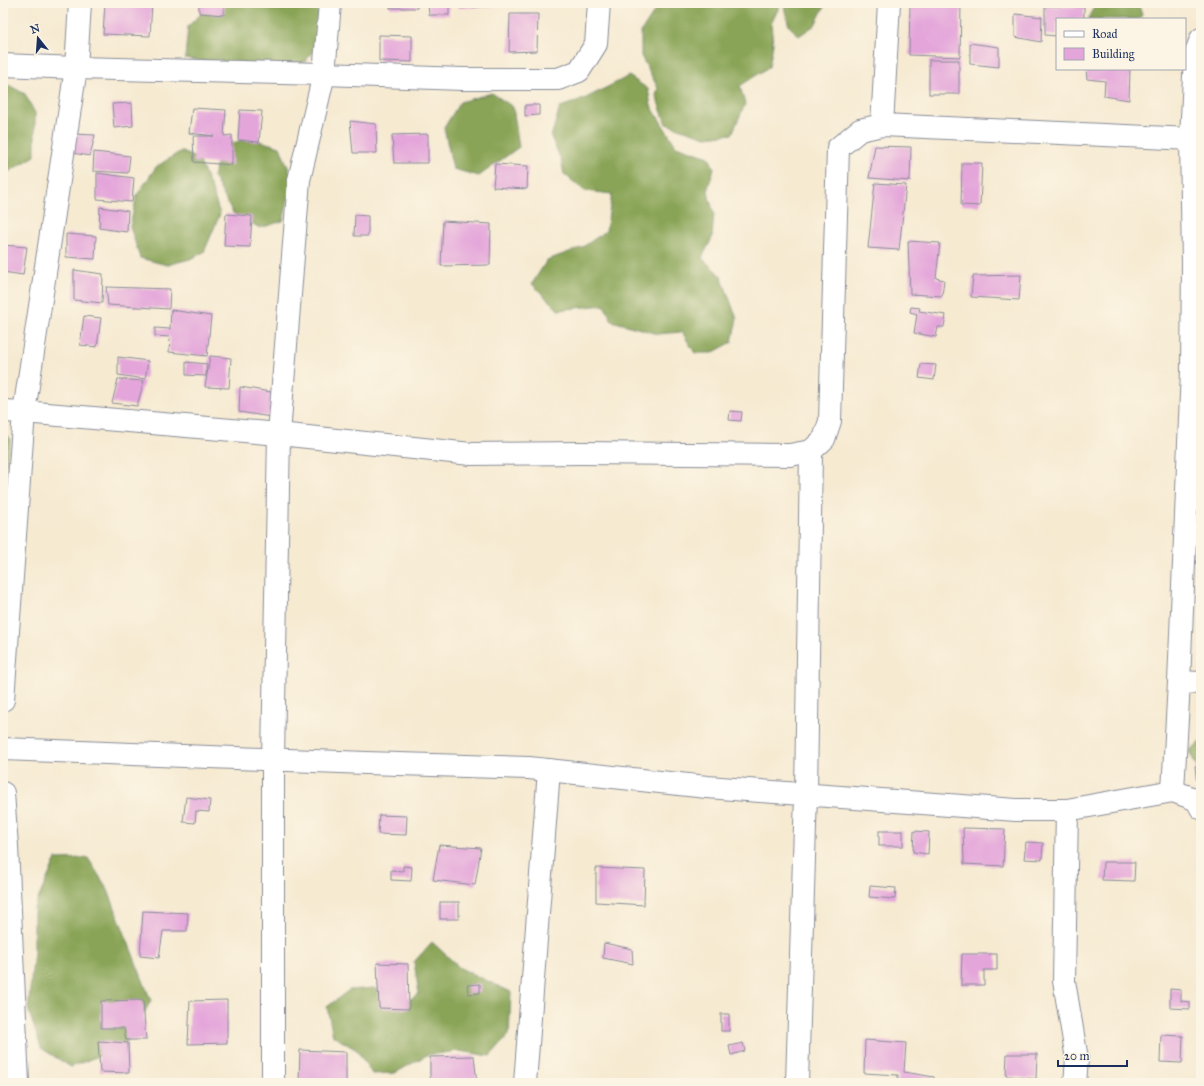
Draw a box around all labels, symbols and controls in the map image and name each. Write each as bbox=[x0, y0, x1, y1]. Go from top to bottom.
north arrow bbox=[18, 18, 58, 58]
legend bbox=[1056, 18, 1186, 70]
text: N bbox=[29, 21, 42, 36]
text: Road bbox=[1092, 27, 1118, 41]
text: Building bbox=[1092, 47, 1135, 62]
scale bar bbox=[1058, 1042, 1127, 1068]
text: 20 m bbox=[1064, 1049, 1090, 1063]

